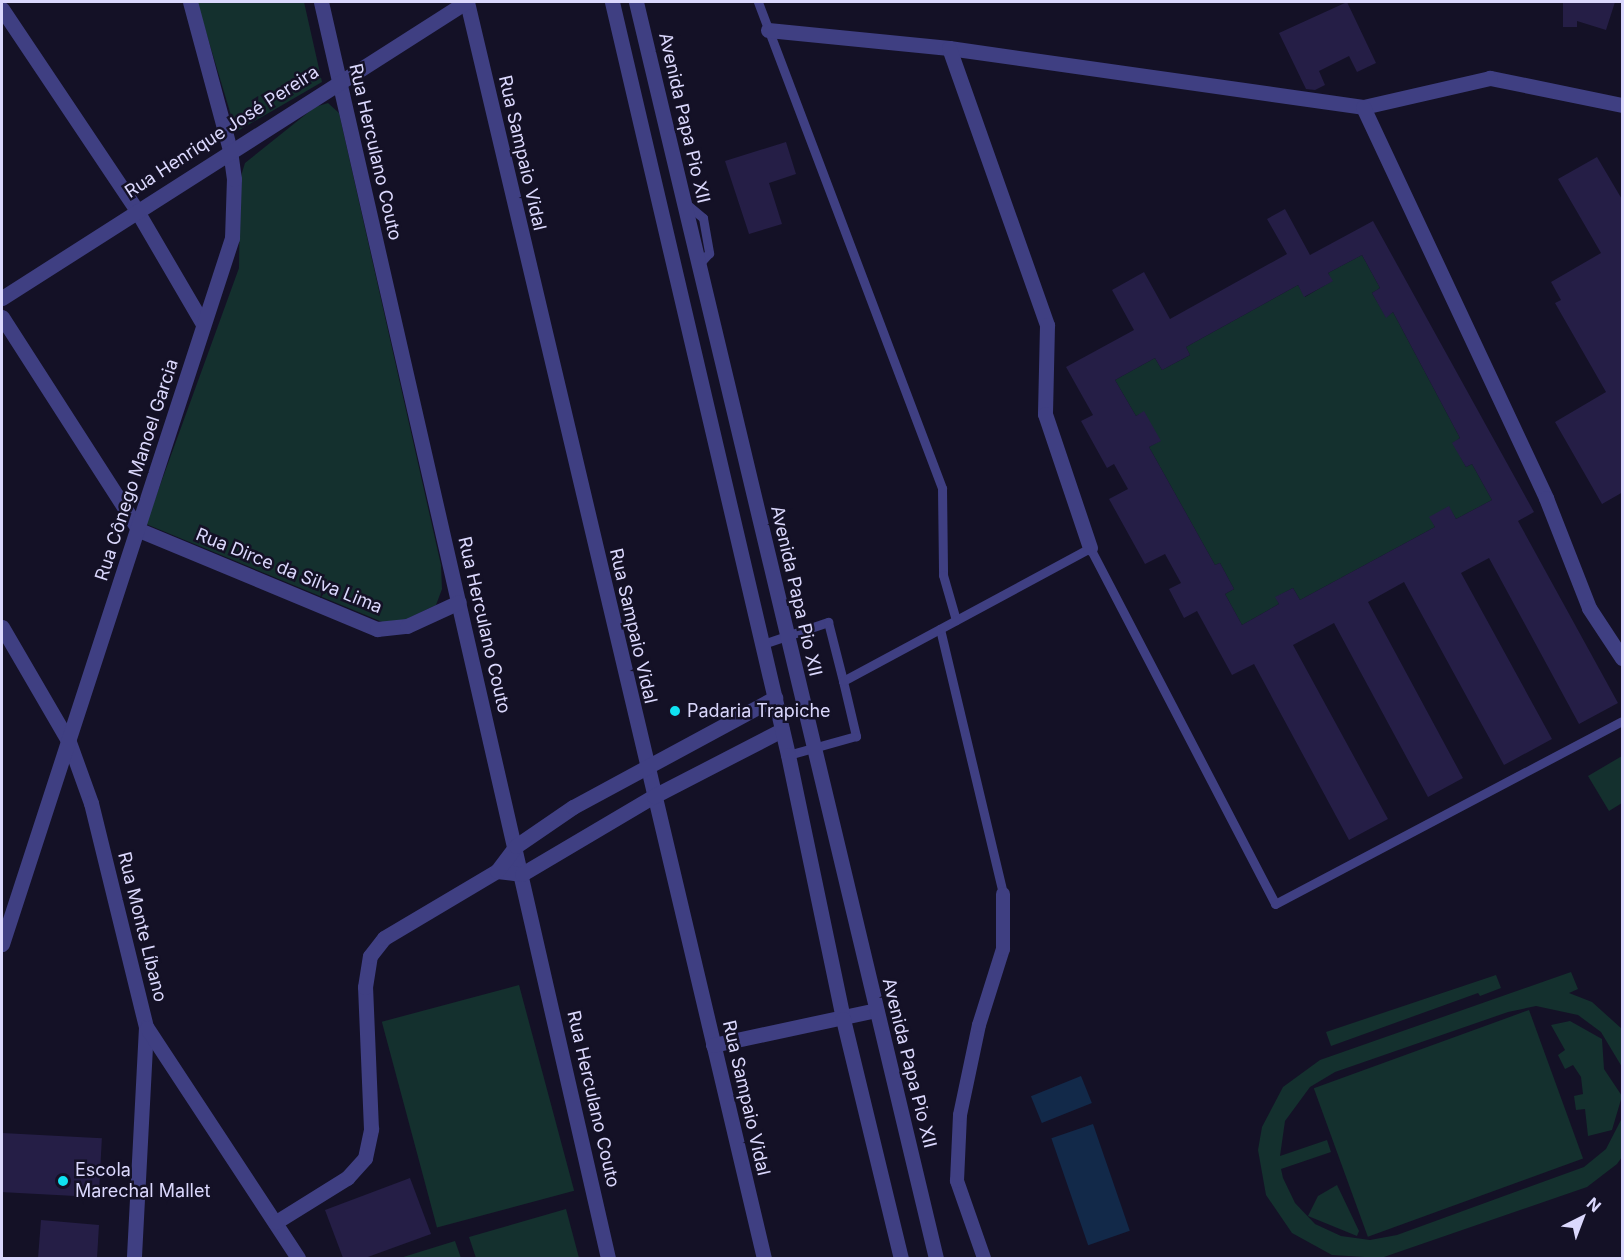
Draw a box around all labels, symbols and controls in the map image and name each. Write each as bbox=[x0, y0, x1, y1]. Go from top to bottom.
street label: Avenida Papa Pio XII bbox=[654, 31, 714, 205]
street label: Rua Henrique José Pereira bbox=[121, 61, 323, 203]
street label: Rua Herculano Couto bbox=[344, 62, 406, 242]
street label: Rua Sampaio Vidal bbox=[494, 73, 550, 233]
street label: Rua Cônego Manoel Garcia bbox=[91, 356, 183, 584]
street label: Avenida Papa Pio XII bbox=[766, 504, 826, 678]
street label: Rua Dirce da Silva Lima bbox=[193, 524, 385, 618]
street label: Rua Herculano Couto bbox=[453, 535, 515, 715]
street label: Rua Sampaio Vidal bbox=[605, 546, 661, 706]
place label: Padaria Trapiche bbox=[687, 700, 831, 722]
marker: Padaria Trapiche bbox=[668, 704, 682, 718]
street label: Rua Monte Líbano bbox=[113, 850, 171, 1004]
street label: Avenida Papa Pio XII bbox=[877, 976, 941, 1150]
street label: Rua Herculano Couto bbox=[562, 1009, 624, 1189]
street label: Rua Sampaio Vidal bbox=[718, 1018, 774, 1178]
place label: Escola Marechal Mallet bbox=[75, 1160, 210, 1202]
marker: Escola Marechal Mallet bbox=[56, 1174, 70, 1188]
north arrow bbox=[1552, 1188, 1612, 1248]
text: N bbox=[1583, 1193, 1605, 1216]

